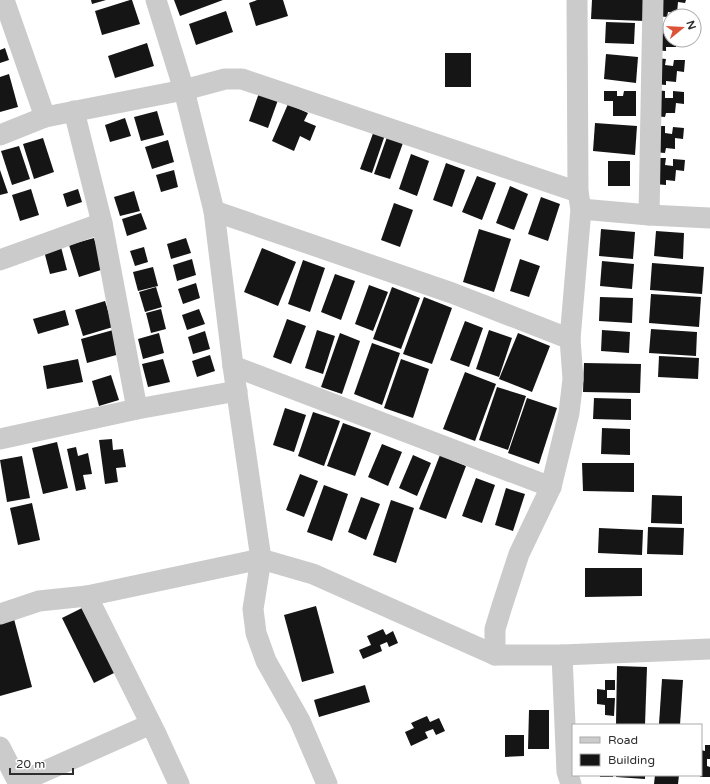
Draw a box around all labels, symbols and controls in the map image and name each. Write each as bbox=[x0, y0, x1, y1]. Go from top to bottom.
north arrow bbox=[662, 8, 702, 48]
text: N bbox=[683, 19, 699, 31]
legend bbox=[572, 724, 702, 776]
text: Road bbox=[608, 733, 638, 747]
scale bar bbox=[10, 750, 73, 776]
text: Building bbox=[608, 753, 655, 767]
text: 20 m bbox=[16, 757, 45, 771]

